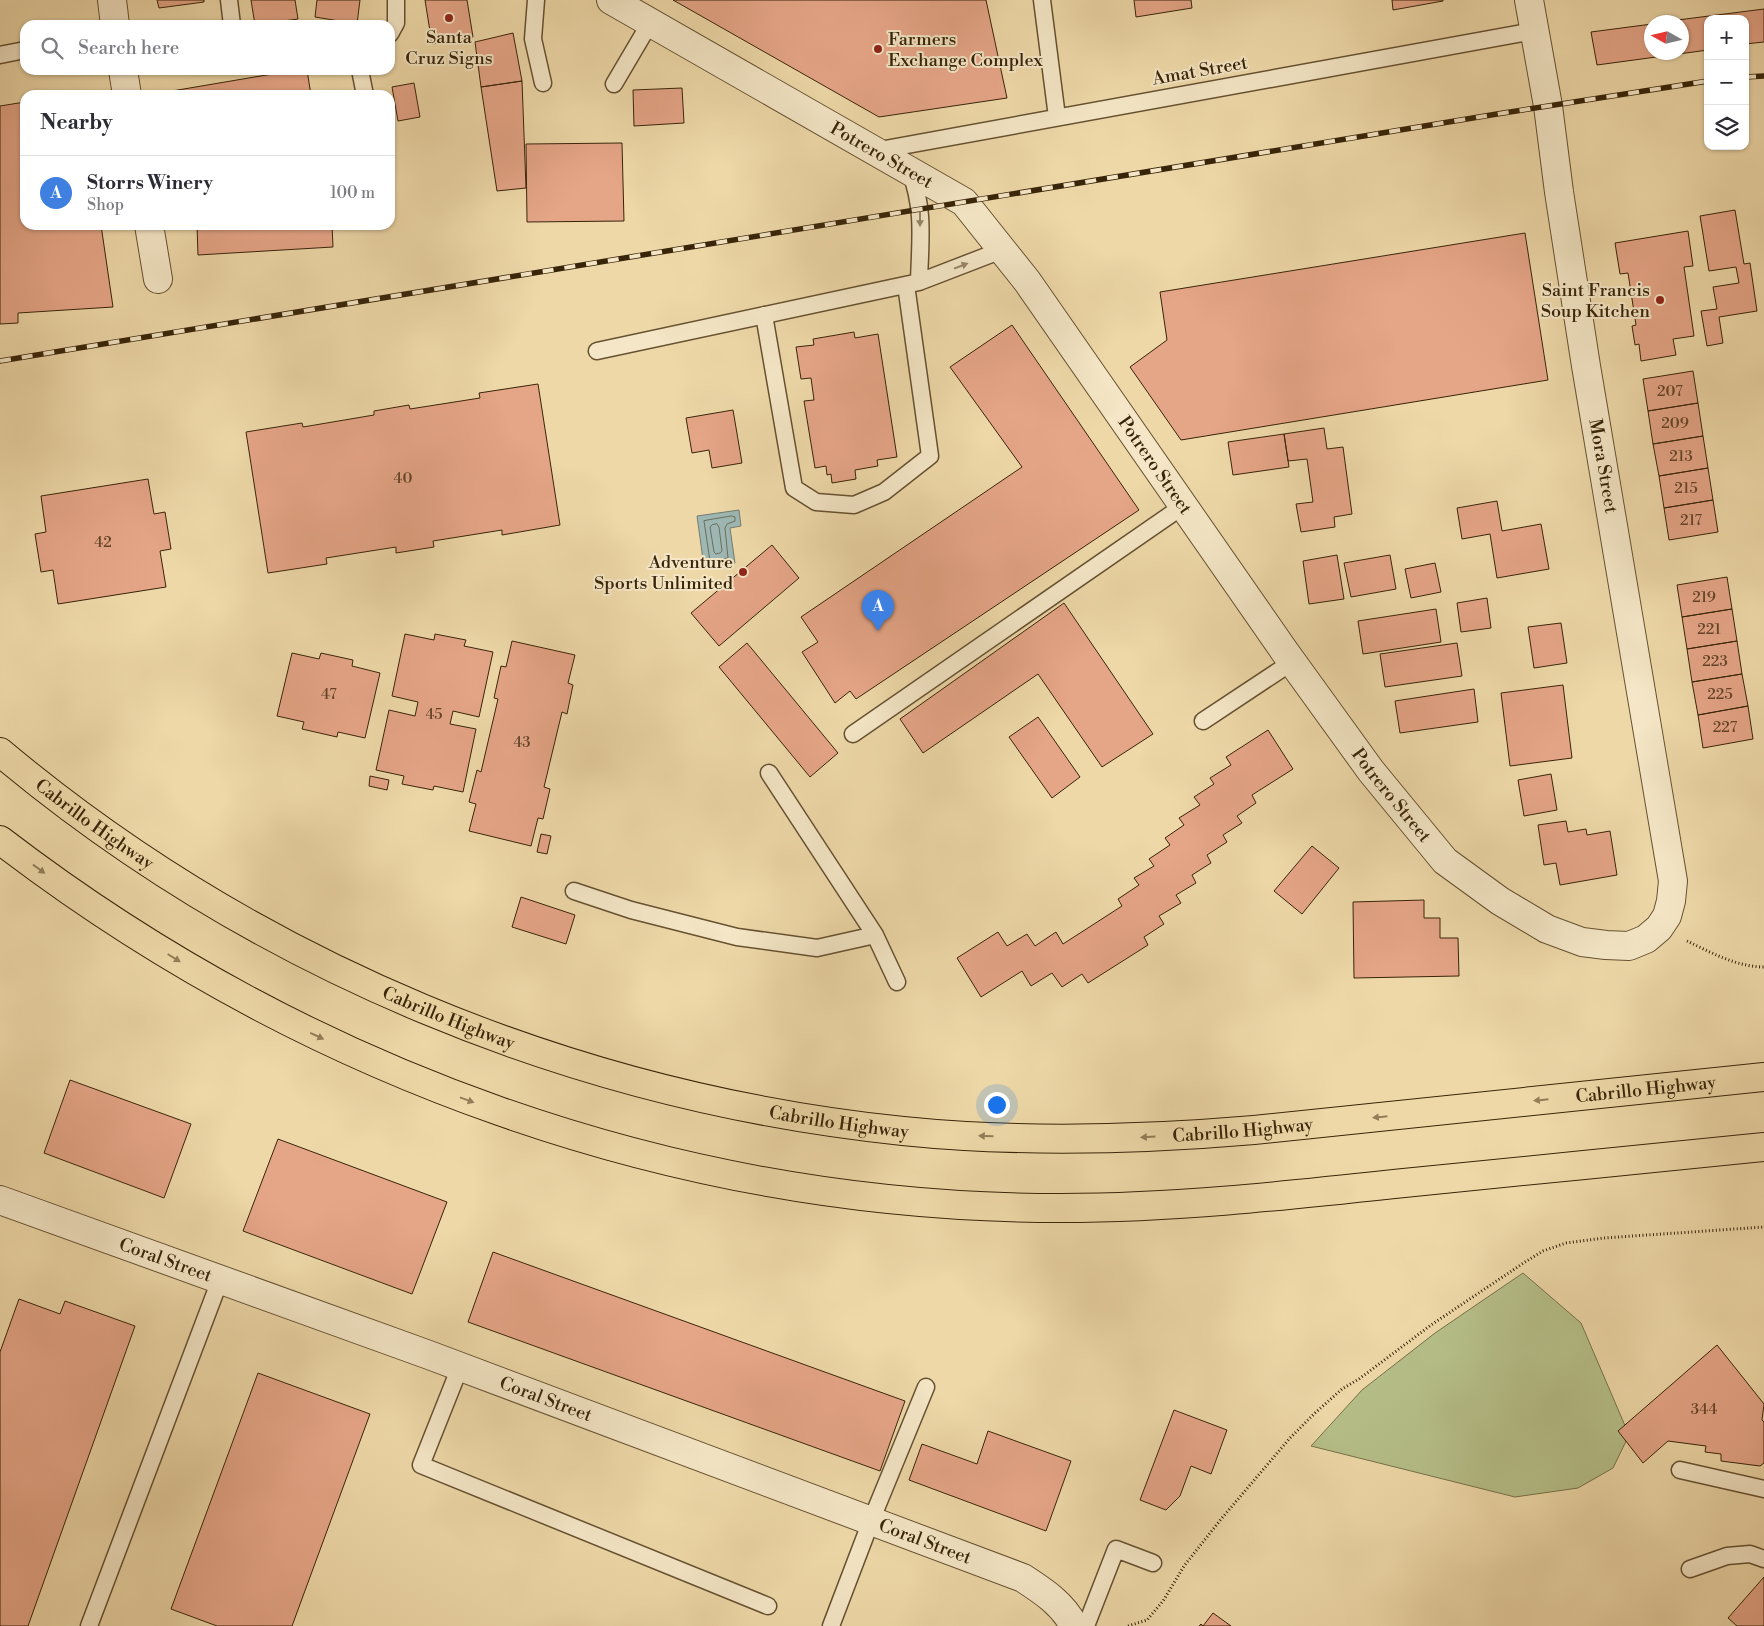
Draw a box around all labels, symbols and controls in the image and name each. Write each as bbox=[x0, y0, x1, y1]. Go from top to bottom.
marker: Santa Cruz Signs bbox=[443, 12, 455, 24]
north arrow bbox=[1644, 15, 1689, 60]
map controls bbox=[1704, 15, 1749, 150]
button: + bbox=[1704, 15, 1749, 60]
search box bbox=[20, 20, 395, 75]
place label: Santa Cruz Signs bbox=[405, 26, 493, 70]
place label: Farmers Exchange Complex bbox=[888, 28, 1043, 72]
icon: search bbox=[38, 34, 66, 62]
text: Search here bbox=[78, 36, 179, 60]
marker: Farmers Exchange Complex bbox=[872, 43, 884, 55]
street label: Amat Street bbox=[1150, 51, 1250, 91]
button: − bbox=[1704, 60, 1749, 105]
button: layers bbox=[1704, 105, 1749, 150]
text: Nearby bbox=[40, 110, 113, 136]
street label: Potrero Street bbox=[826, 117, 938, 194]
text: Storrs Winery bbox=[87, 171, 213, 195]
text: A bbox=[50, 183, 62, 203]
text: 100 m bbox=[330, 183, 375, 203]
text: Shop bbox=[87, 195, 124, 215]
one-way arrow bbox=[917, 211, 925, 227]
one-way arrow bbox=[953, 262, 968, 269]
place label: Saint Francis Soup Kitchen bbox=[1541, 279, 1650, 323]
marker: Saint Francis Soup Kitchen bbox=[1654, 294, 1666, 306]
house number: 207 bbox=[1657, 382, 1683, 401]
street label: Potrero Street bbox=[1113, 412, 1198, 519]
house number: 209 bbox=[1661, 414, 1689, 433]
street label: Mora Street bbox=[1583, 417, 1623, 516]
house number: 213 bbox=[1669, 447, 1693, 466]
house number: 40 bbox=[394, 469, 412, 488]
house number: 215 bbox=[1674, 479, 1698, 498]
house number: 217 bbox=[1680, 511, 1702, 530]
house number: 42 bbox=[94, 533, 112, 552]
place label: Adventure Sports Unlimited bbox=[594, 551, 734, 595]
marker: Adventure Sports Unlimited bbox=[737, 566, 749, 578]
house number: 219 bbox=[1692, 588, 1716, 607]
pin: A bbox=[862, 590, 894, 631]
house number: 221 bbox=[1697, 620, 1721, 639]
house number: 223 bbox=[1702, 652, 1728, 671]
house number: 47 bbox=[321, 685, 337, 704]
house number: 225 bbox=[1707, 685, 1733, 704]
house number: 45 bbox=[425, 705, 443, 724]
house number: 227 bbox=[1713, 718, 1738, 737]
house number: 43 bbox=[513, 733, 531, 752]
street label: Potrero Street bbox=[1347, 743, 1437, 847]
street label: Cabrillo Highway bbox=[31, 774, 159, 875]
one-way arrow bbox=[32, 863, 45, 874]
one-way arrow bbox=[168, 954, 181, 963]
street label: Cabrillo Highway bbox=[379, 981, 518, 1055]
one-way arrow bbox=[310, 1032, 324, 1040]
street label: Cabrillo Highway bbox=[1574, 1071, 1717, 1108]
your location bbox=[984, 1092, 1010, 1118]
one-way arrow bbox=[1533, 1096, 1549, 1104]
one-way arrow bbox=[459, 1097, 474, 1104]
street label: Cabrillo Highway bbox=[767, 1100, 910, 1143]
street label: Cabrillo Highway bbox=[1172, 1112, 1314, 1147]
one-way arrow bbox=[1371, 1113, 1387, 1121]
one-way arrow bbox=[978, 1132, 994, 1140]
one-way arrow bbox=[1140, 1134, 1156, 1142]
street label: Coral Street bbox=[116, 1232, 216, 1287]
street label: Coral Street bbox=[496, 1371, 596, 1427]
house number: 344 bbox=[1691, 1400, 1717, 1419]
street label: Coral Street bbox=[875, 1513, 975, 1569]

